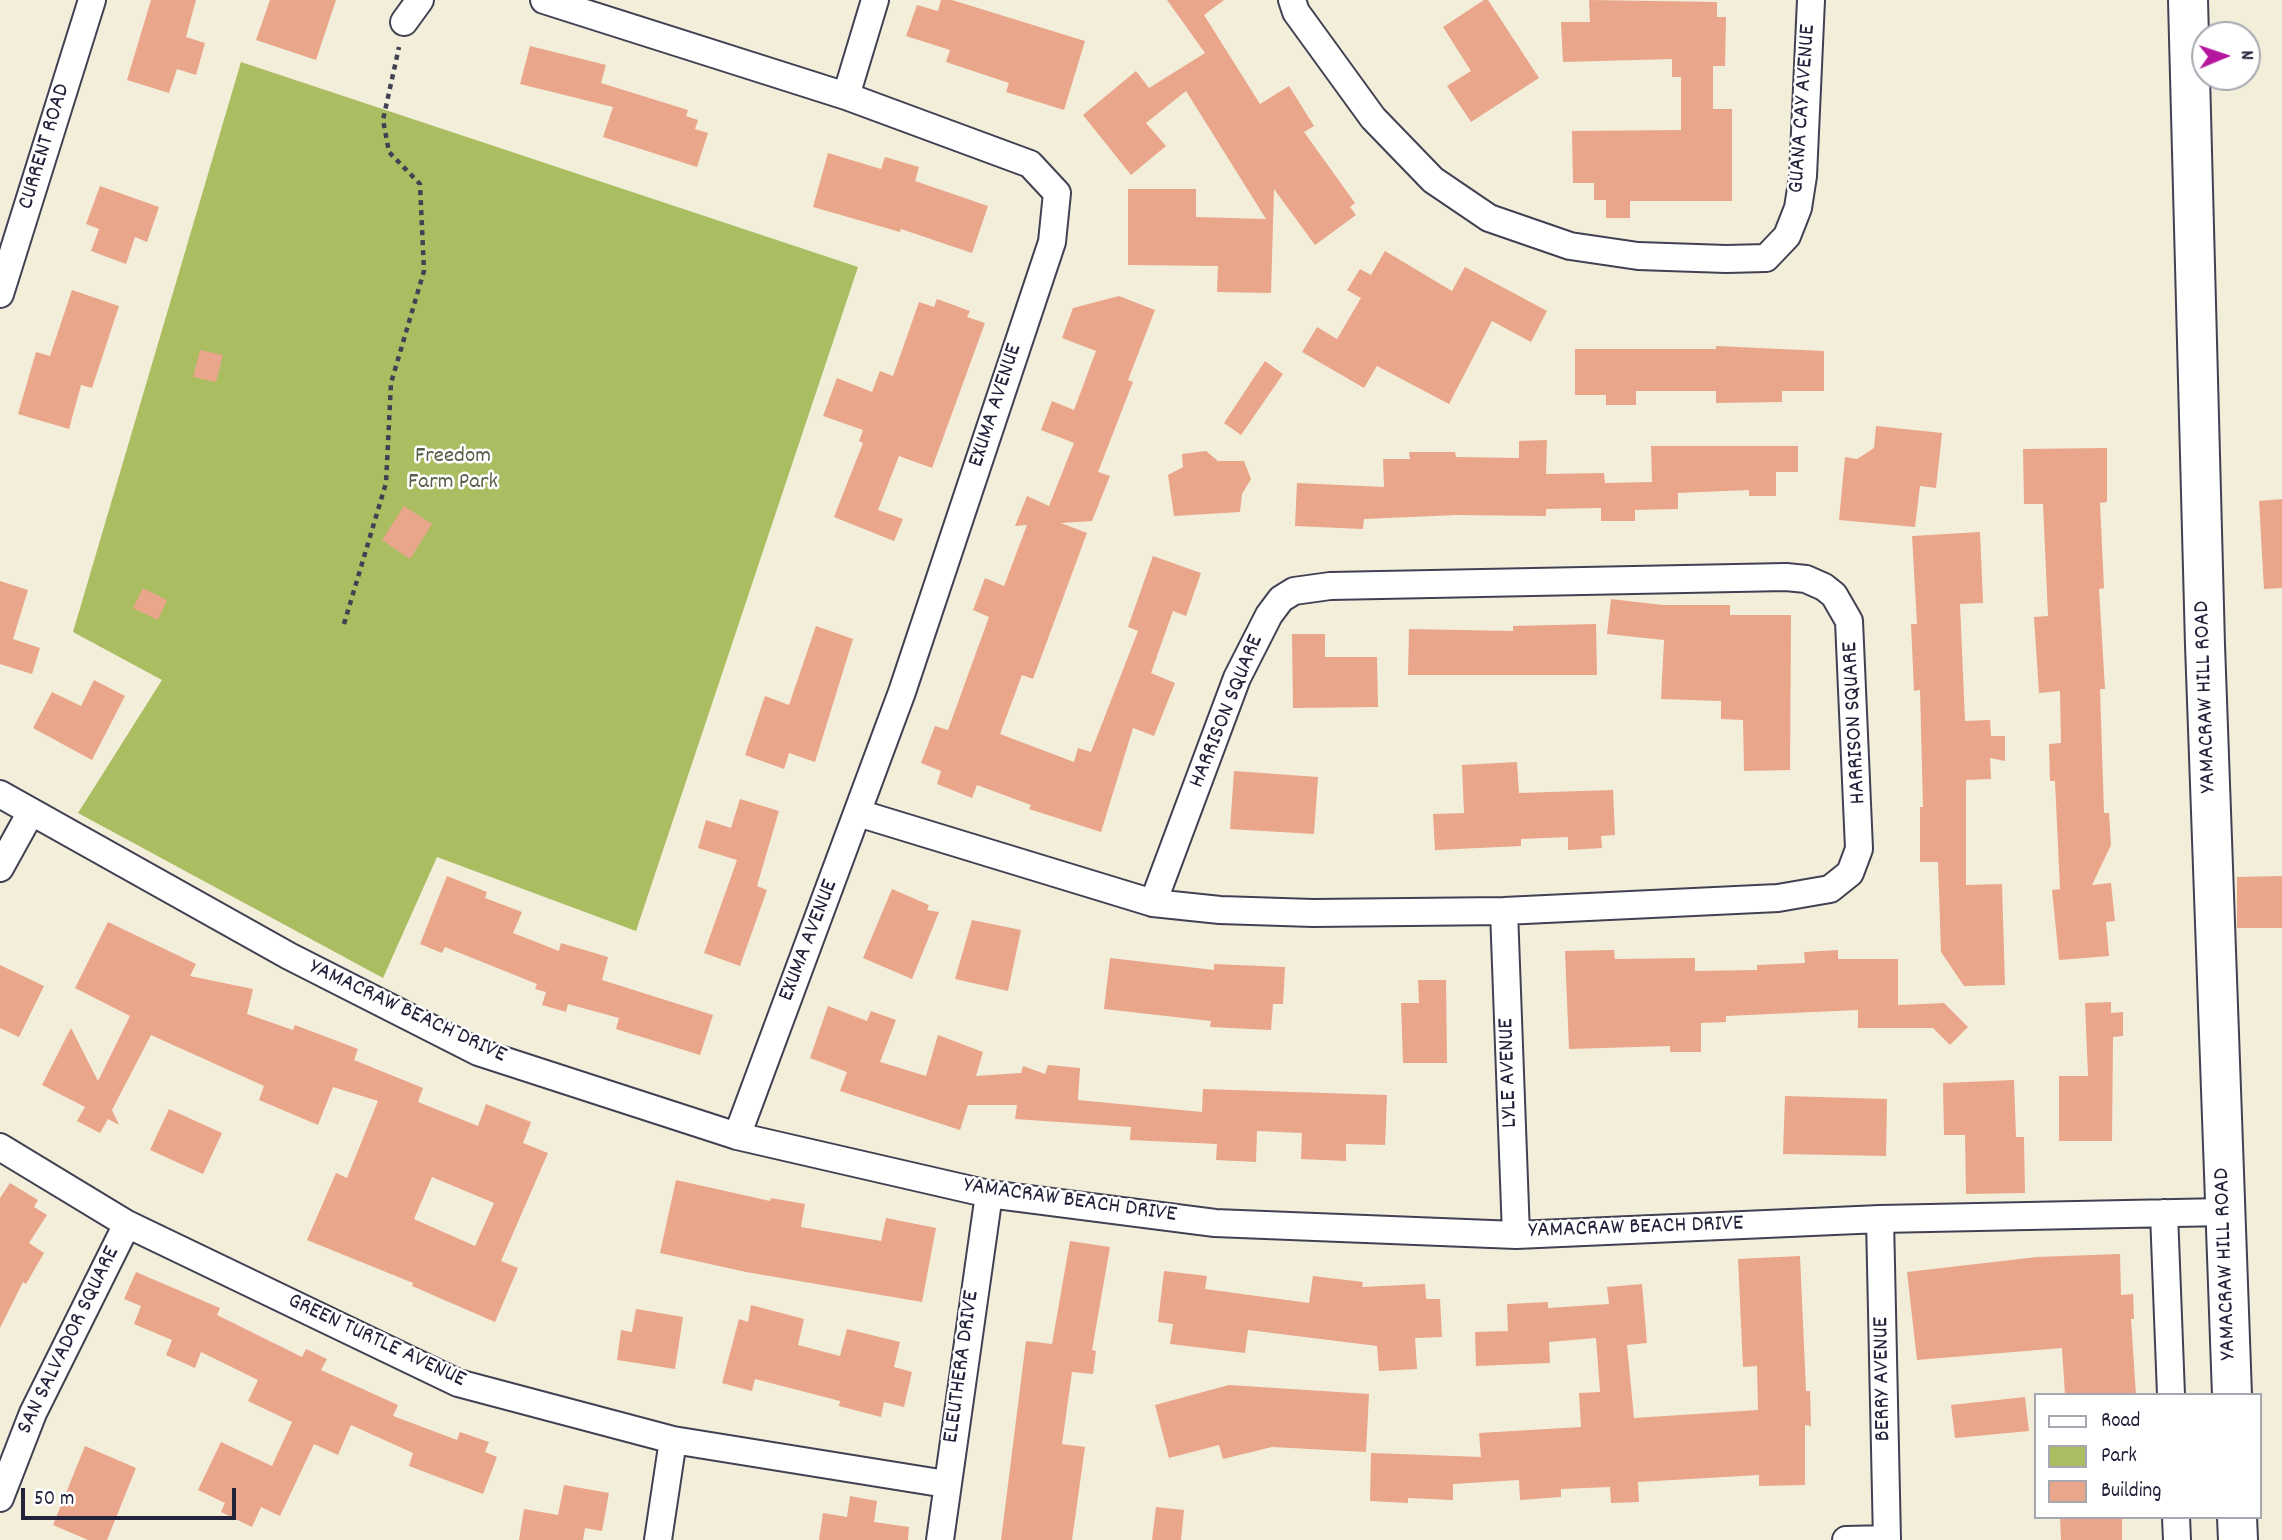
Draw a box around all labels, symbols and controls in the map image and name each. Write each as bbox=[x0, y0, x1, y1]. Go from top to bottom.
north arrow bbox=[2191, 21, 2261, 91]
street label: GUANA CAY AVENUE bbox=[1784, 24, 1824, 194]
text: N bbox=[2232, 50, 2259, 60]
street label: CURRENT ROAD bbox=[14, 81, 78, 213]
street label: EXUMA AVENUE bbox=[964, 341, 1030, 471]
park label: Freedom Farm Park bbox=[408, 444, 498, 498]
street label: YAMACRAW HILL ROAD bbox=[2190, 600, 2224, 794]
street label: HARRISON SQUARE bbox=[1185, 631, 1271, 793]
street label: HARRISON SQUARE bbox=[1838, 641, 1874, 805]
street label: EXUMA AVENUE bbox=[774, 876, 846, 1006]
street label: YAMACRAW BEACH DRIVE bbox=[304, 955, 510, 1071]
street label: LYLE AVENUE bbox=[1494, 1018, 1526, 1128]
street label: YAMACRAW HILL ROAD bbox=[2210, 1167, 2244, 1361]
street label: YAMACRAW BEACH DRIVE bbox=[962, 1173, 1178, 1231]
street label: YAMACRAW BEACH DRIVE bbox=[1528, 1211, 1744, 1247]
street label: SAN SALVADOR SQUARE bbox=[13, 1243, 127, 1439]
street label: GREEN TURTLE AVENUE bbox=[283, 1289, 469, 1395]
street label: ELEUTHERA DRIVE bbox=[939, 1289, 987, 1445]
street label: BERRY AVENUE bbox=[1869, 1317, 1899, 1441]
legend bbox=[2034, 1393, 2261, 1519]
text: Road bbox=[2101, 1407, 2140, 1437]
text: Park bbox=[2101, 1442, 2137, 1472]
scale bar bbox=[24, 1474, 240, 1518]
text: Building bbox=[2101, 1477, 2161, 1507]
text: 50 m bbox=[34, 1485, 74, 1515]

